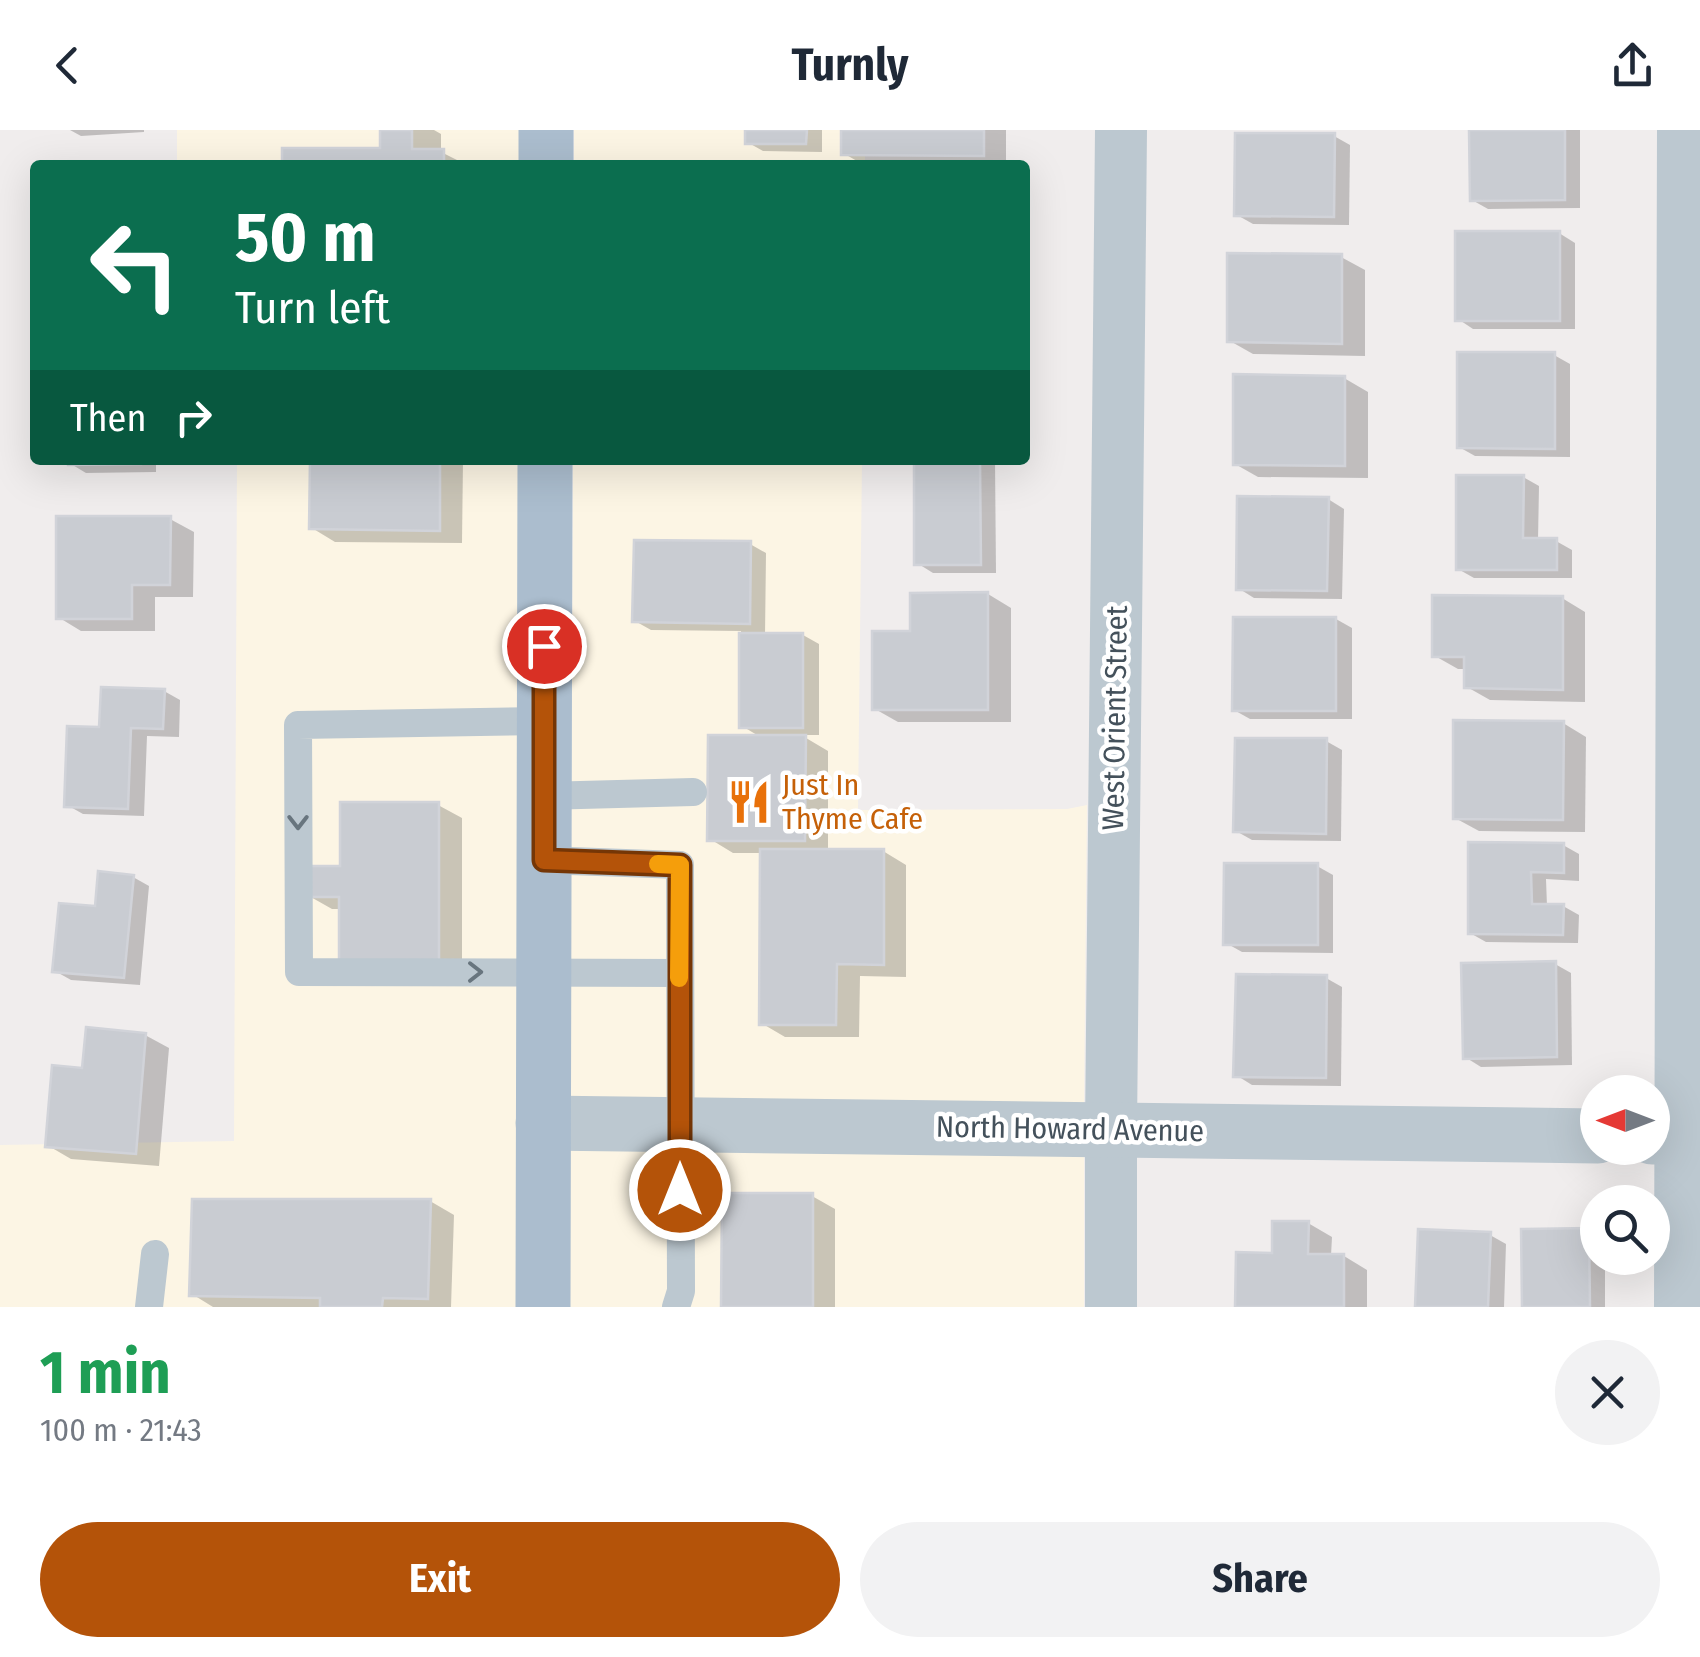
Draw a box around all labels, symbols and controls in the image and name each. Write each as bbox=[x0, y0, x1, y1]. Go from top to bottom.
icon: back bbox=[40, 38, 95, 93]
text: Turnly bbox=[792, 38, 908, 92]
icon: share bbox=[1605, 38, 1660, 93]
text: 50 m bbox=[235, 196, 376, 280]
icon: left bbox=[70, 200, 200, 330]
text: Turn left bbox=[235, 281, 390, 335]
icon: right bbox=[166, 390, 221, 445]
text: Then bbox=[70, 395, 146, 441]
pin bbox=[502, 604, 587, 689]
street label: West Orient Street bbox=[1095, 605, 1135, 831]
icon: arrive bbox=[517, 619, 572, 674]
place label: Just In Thyme Cafe bbox=[782, 767, 923, 837]
restaurant icon: Just In Thyme Cafe bbox=[725, 778, 773, 826]
one-way arrow bbox=[287, 816, 309, 831]
one-way arrow bbox=[468, 961, 483, 983]
north arrow bbox=[1580, 1075, 1670, 1165]
map controls bbox=[1580, 1075, 1670, 1275]
street label: North Howard Avenue bbox=[936, 1109, 1204, 1149]
position arrow bbox=[628, 1138, 732, 1242]
button: search bbox=[1580, 1185, 1670, 1275]
text: 1 min bbox=[40, 1337, 171, 1409]
button: close bbox=[1555, 1340, 1660, 1445]
text: 100 m · 21:43 bbox=[40, 1411, 202, 1449]
button: Exit bbox=[40, 1522, 840, 1637]
button: Share bbox=[860, 1522, 1660, 1637]

